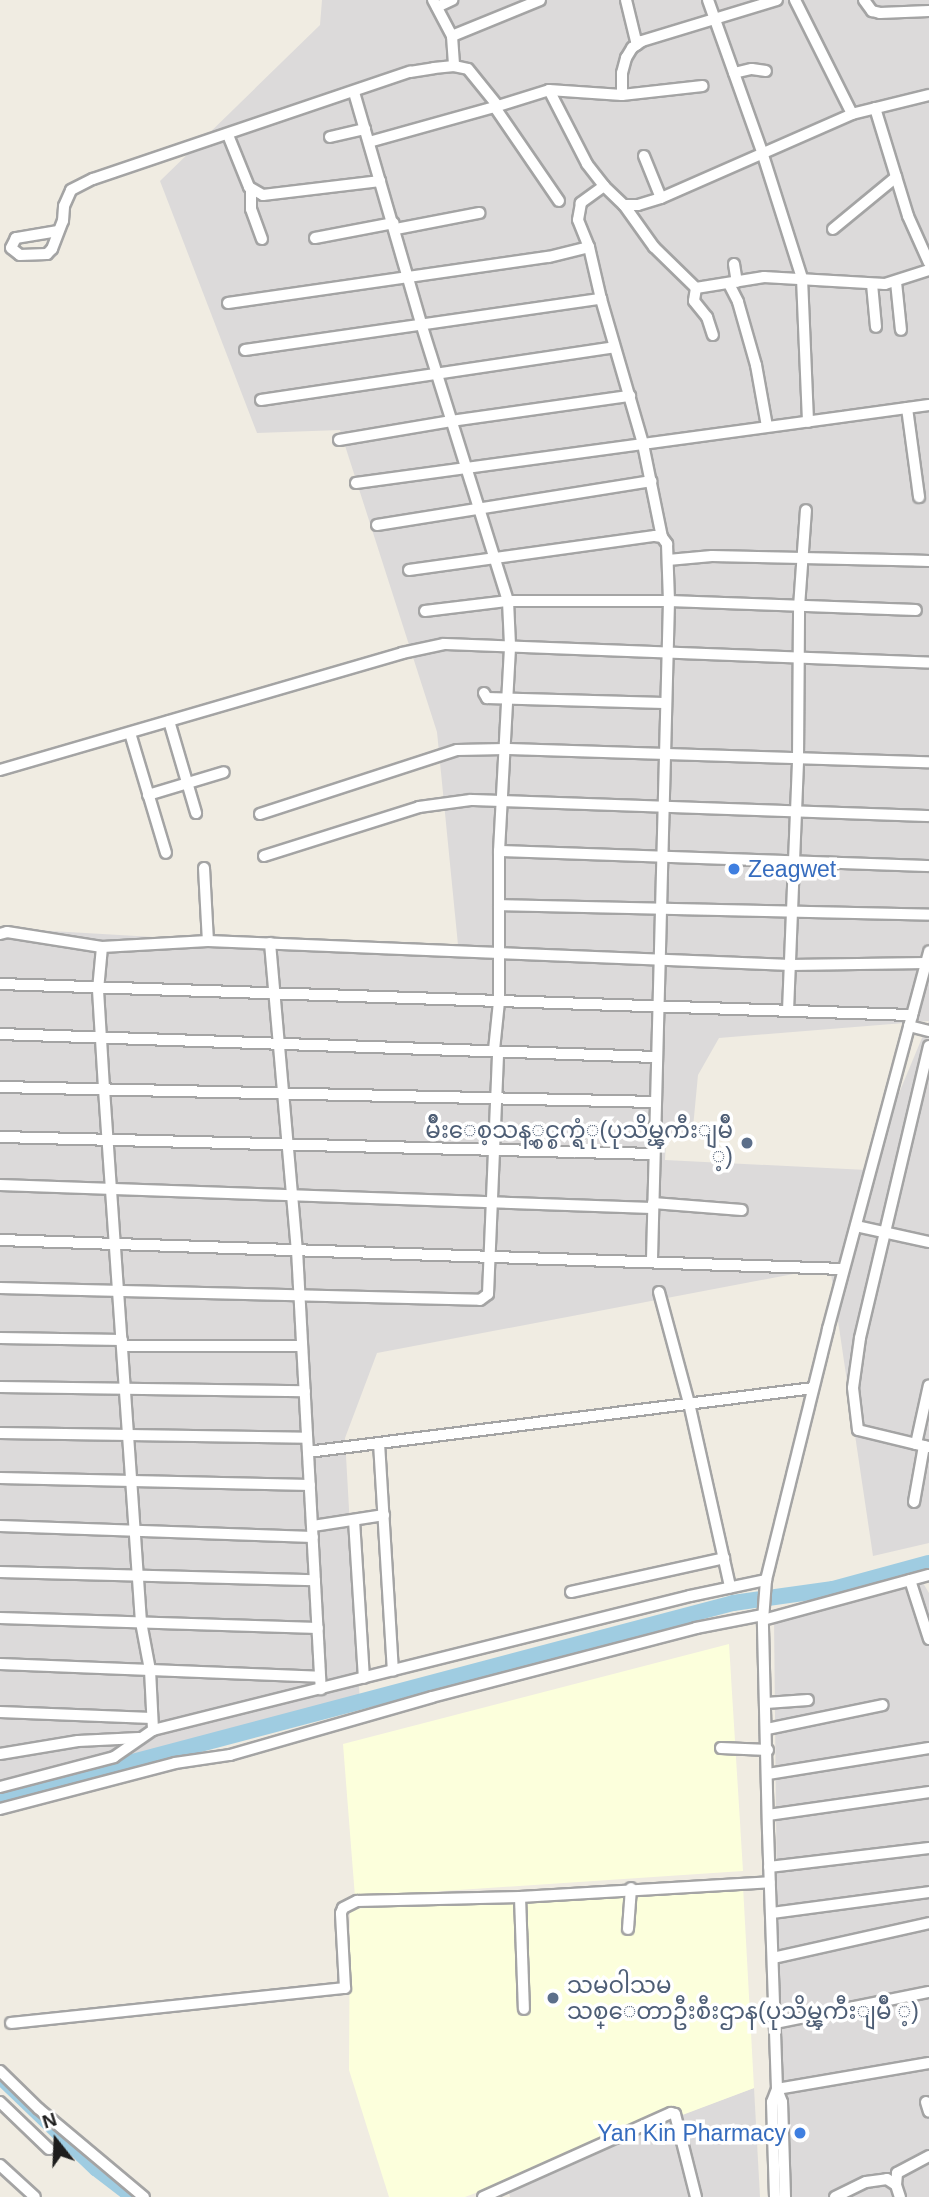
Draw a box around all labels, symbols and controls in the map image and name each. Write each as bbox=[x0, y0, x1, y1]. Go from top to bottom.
place label: Zeagwet bbox=[748, 855, 836, 883]
marker: Zeagwet bbox=[726, 861, 742, 877]
place label: မ်ိဳးေစ့သန့္စင္စက္ရံု(ပုသိမ္ၾကီးျမိဳ ့) bbox=[425, 1116, 733, 1170]
marker: မ်ိဳးေစ့သန့္စင္စက္ရံု(ပုသိမ္ၾကီးျမိဳ ့) bbox=[739, 1135, 755, 1151]
place label: သမဝါသမ သစ္ေတာဦးစီးဌာန(ပုသိမ္ၾကီးျမိဳ ့) bbox=[567, 1971, 919, 2025]
marker: သမဝါသမ သစ္ေတာဦးစီးဌာန(ပုသိမ္ၾကီးျမိဳ ့) bbox=[545, 1990, 561, 2006]
north arrow bbox=[21, 2106, 91, 2176]
text: N bbox=[40, 2108, 59, 2133]
place label: Yan Kin Pharmacy bbox=[597, 2119, 786, 2147]
marker: Yan Kin Pharmacy bbox=[792, 2125, 808, 2141]

